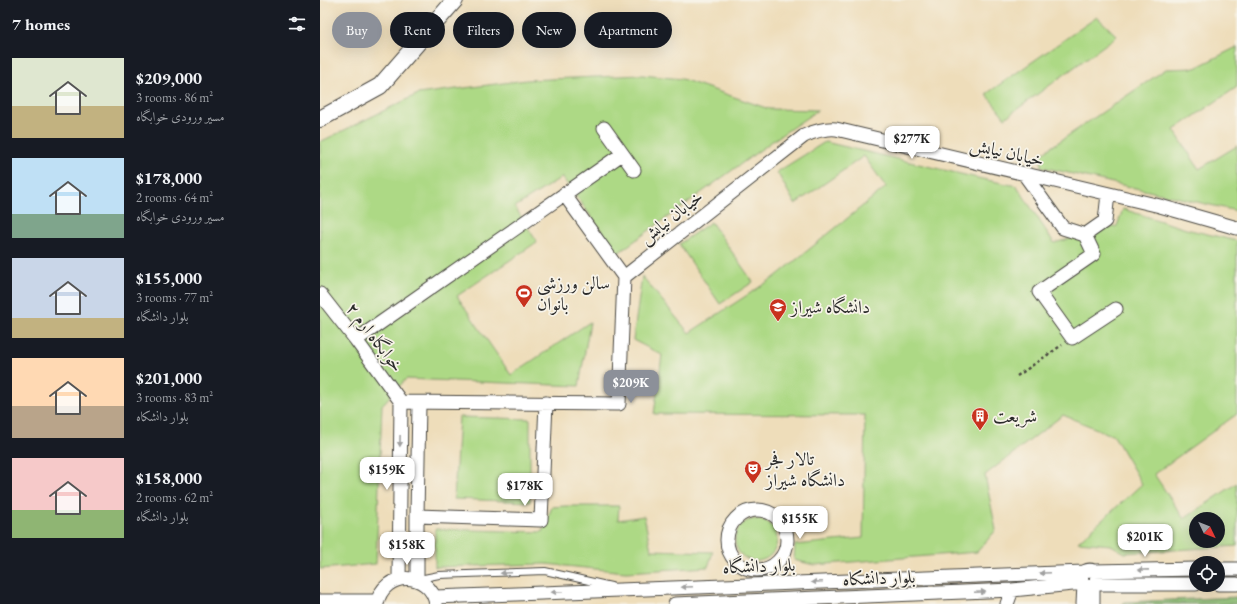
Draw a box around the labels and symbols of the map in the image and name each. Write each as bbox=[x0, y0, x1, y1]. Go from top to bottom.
pin: $277K bbox=[884, 126, 940, 160]
street label: خیابان نیایش bbox=[968, 132, 1046, 172]
street label: خیابان نیایش bbox=[634, 184, 708, 250]
place label: سالن ورزشی بانوان bbox=[537, 271, 610, 315]
sports icon: سالن ورزشی بانوان bbox=[514, 283, 534, 308]
place label: دانشگاه شیراز bbox=[789, 295, 870, 318]
street label: خوابگاه ارم ۲ bbox=[338, 297, 409, 379]
school or university icon: دانشگاه شیراز bbox=[768, 297, 788, 322]
pin: $209K bbox=[603, 370, 659, 404]
place label: شریعت bbox=[993, 404, 1037, 428]
building icon: شریعت bbox=[970, 406, 990, 431]
one-way arrow bbox=[397, 435, 404, 447]
place label: تالار فجر دانشگاه شیراز bbox=[764, 447, 845, 491]
pin: $159K bbox=[359, 457, 415, 491]
theatre icon: تالار فجر دانشگاه شیراز bbox=[743, 459, 763, 484]
pin: $178K bbox=[497, 473, 553, 507]
pin: $155K bbox=[772, 506, 828, 540]
north arrow bbox=[1189, 512, 1225, 548]
pin: $201K bbox=[1117, 524, 1173, 558]
pin: $158K bbox=[379, 532, 435, 566]
street label: بلوار دانشگاه bbox=[722, 553, 796, 578]
street label: بلوار دانشکاه bbox=[842, 565, 916, 590]
one-way arrow bbox=[1136, 567, 1149, 573]
one-way arrow bbox=[500, 569, 512, 576]
one-way arrow bbox=[1038, 570, 1051, 576]
one-way arrow bbox=[810, 579, 823, 585]
one-way arrow bbox=[680, 584, 693, 590]
one-way arrow bbox=[551, 588, 563, 595]
one-way arrow bbox=[974, 588, 986, 595]

